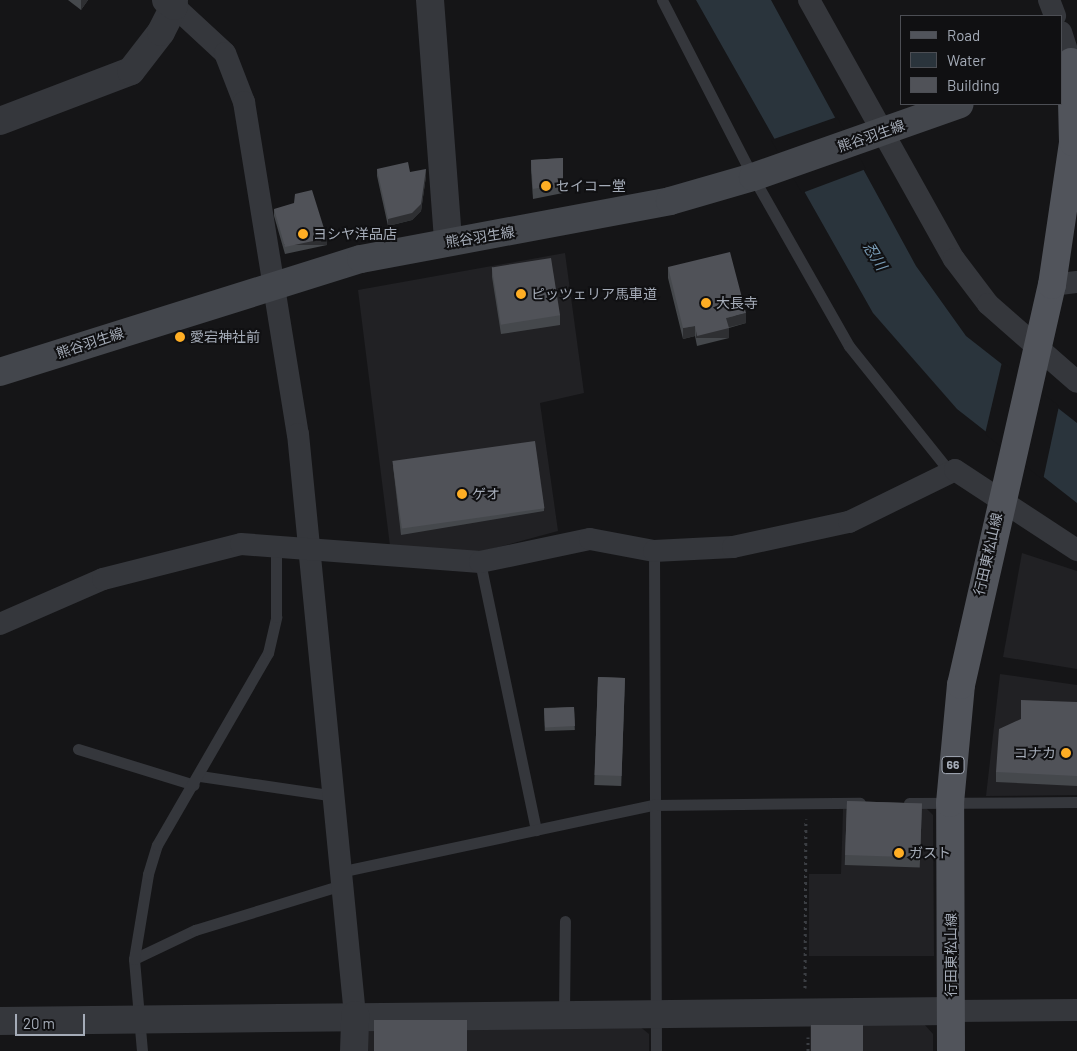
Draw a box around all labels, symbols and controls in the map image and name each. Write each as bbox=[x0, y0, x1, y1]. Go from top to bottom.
legend bbox=[900, 15, 1062, 105]
text: Road bbox=[947, 26, 980, 44]
text: Water bbox=[947, 51, 986, 69]
text: Building bbox=[947, 76, 1000, 94]
street label: 熊谷羽生線 bbox=[835, 117, 907, 155]
place label: セイコー堂 bbox=[556, 178, 626, 194]
marker: セイコー堂 bbox=[540, 180, 552, 192]
street label: 熊谷羽生線 bbox=[444, 223, 516, 251]
place label: ヨシヤ洋品店 bbox=[313, 226, 397, 242]
marker: ヨシヤ洋品店 bbox=[297, 228, 309, 240]
water label: 忍川 bbox=[859, 239, 891, 273]
place label: ピッツェリア馬車道 bbox=[531, 286, 657, 302]
marker: ピッツェリア馬車道 bbox=[515, 288, 527, 300]
place label: 大長寺 bbox=[716, 295, 758, 311]
marker: 大長寺 bbox=[700, 297, 712, 309]
street label: 熊谷羽生線 bbox=[54, 324, 126, 362]
place label: 愛宕神社前 bbox=[190, 329, 260, 345]
marker: 愛宕神社前 bbox=[174, 331, 186, 343]
place label: ゲオ bbox=[472, 486, 500, 502]
marker: ゲオ bbox=[456, 488, 468, 500]
street label: 行田東松山線 bbox=[970, 511, 1006, 597]
place label: コナカ bbox=[1014, 745, 1056, 761]
marker: コナカ bbox=[1060, 747, 1072, 759]
road number: 66 bbox=[940, 756, 966, 774]
place label: ガスト bbox=[909, 845, 951, 861]
marker: ガスト bbox=[893, 847, 905, 859]
street label: 行田東松山線 bbox=[943, 913, 959, 997]
scale bar bbox=[18, 1004, 88, 1036]
text: 20 m bbox=[23, 1014, 55, 1032]

